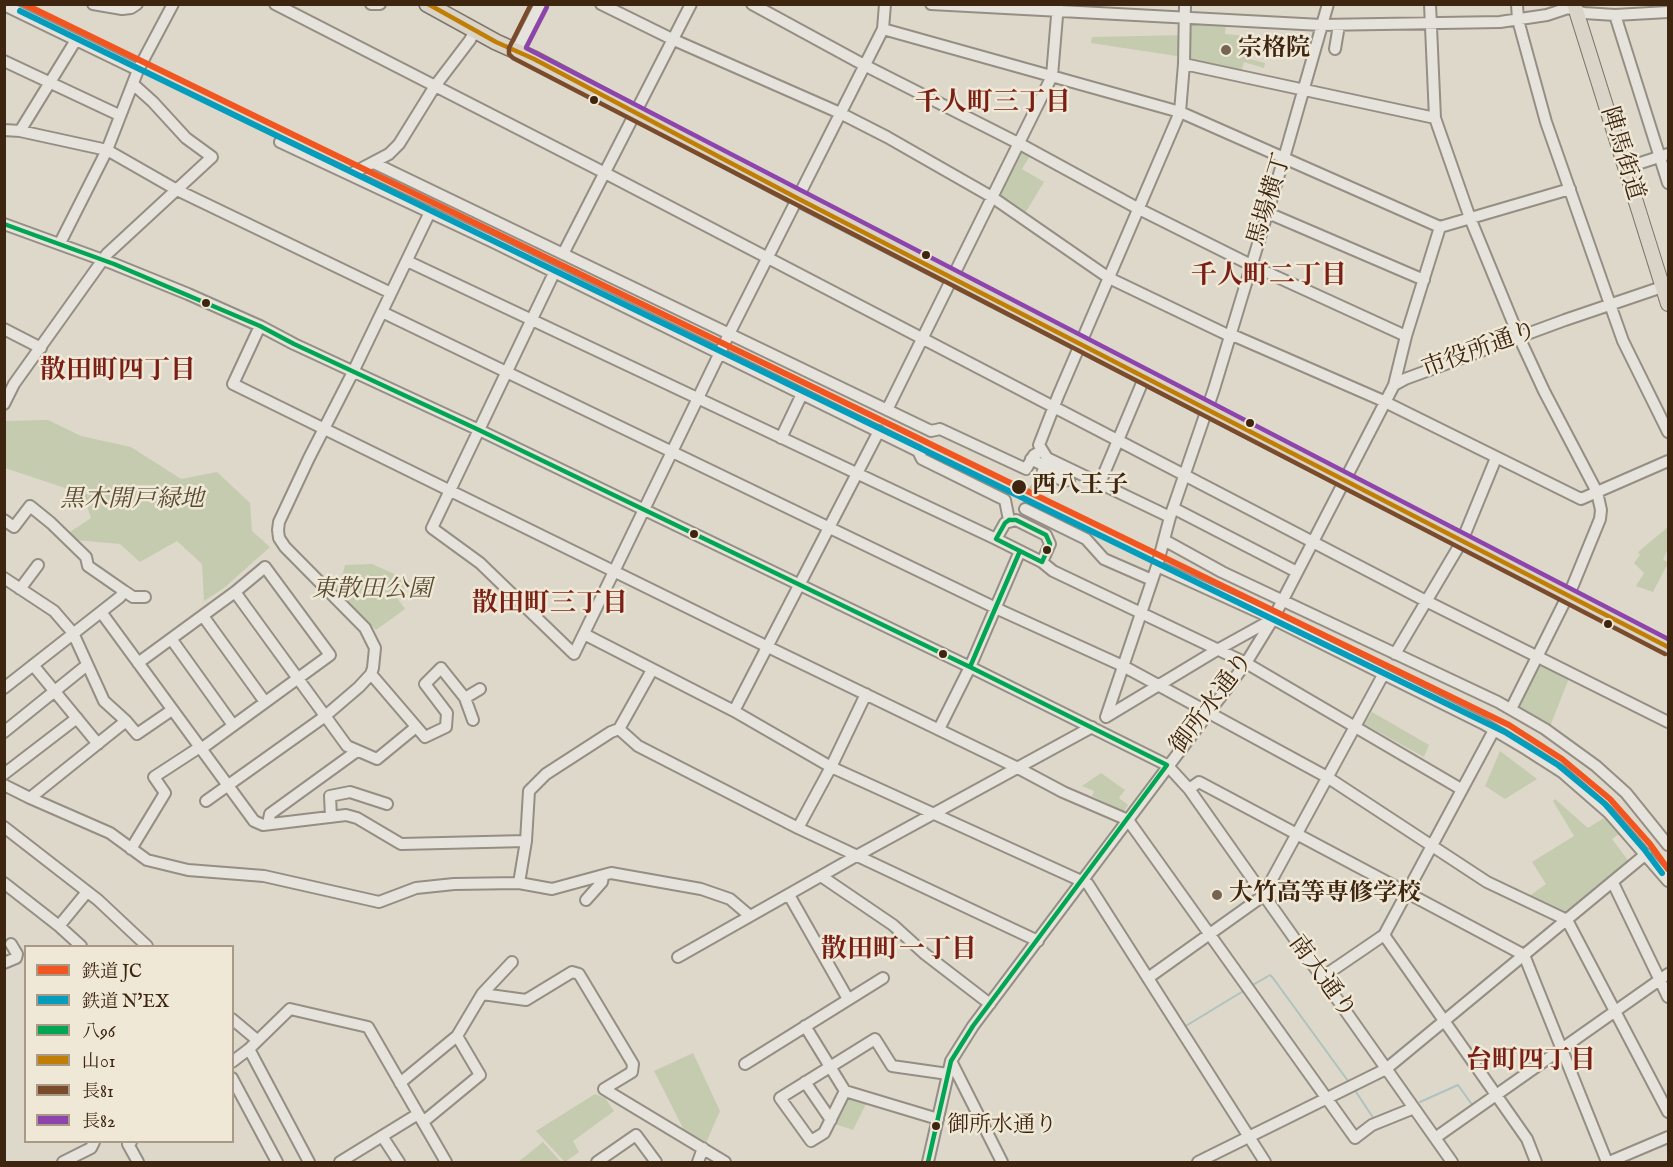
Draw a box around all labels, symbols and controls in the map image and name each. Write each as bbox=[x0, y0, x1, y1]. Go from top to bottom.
place label: 宗格院 bbox=[1238, 36, 1310, 64]
marker: 宗格院 bbox=[1219, 43, 1233, 57]
district label: 千人町三丁目 bbox=[915, 89, 1071, 121]
unlabelled marker bbox=[588, 94, 600, 106]
street label: 陣馬街道 bbox=[1593, 104, 1649, 204]
street label: 馬場横丁 bbox=[1243, 150, 1299, 250]
unlabelled marker bbox=[920, 249, 932, 261]
district label: 千人町二丁目 bbox=[1191, 262, 1347, 294]
unlabelled marker bbox=[200, 297, 212, 309]
street label: 市役所通り bbox=[1419, 317, 1541, 385]
district label: 散田町四丁目 bbox=[40, 357, 196, 389]
unlabelled marker bbox=[1244, 417, 1256, 429]
place label: 西八王子 bbox=[1032, 473, 1128, 501]
marker: 西八王子 bbox=[1010, 478, 1028, 496]
park label: 黒木開戸緑地 bbox=[60, 487, 204, 515]
unlabelled marker bbox=[688, 528, 700, 540]
unlabelled marker bbox=[1041, 544, 1053, 556]
park label: 東散田公園 bbox=[312, 577, 432, 605]
district label: 散田町三丁目 bbox=[472, 590, 628, 622]
unlabelled marker bbox=[1602, 618, 1614, 630]
street label: 御所水通り bbox=[1165, 647, 1261, 761]
unlabelled marker bbox=[937, 648, 949, 660]
place label: 大竹高等専修学校 bbox=[1229, 881, 1421, 909]
marker: 大竹高等専修学校 bbox=[1210, 888, 1224, 902]
street label: 南大通り bbox=[1281, 931, 1361, 1025]
district label: 散田町一丁目 bbox=[821, 936, 977, 968]
legend bbox=[24, 945, 234, 1143]
text: 鉄道 JC bbox=[82, 961, 142, 984]
text: 鉄道 N'EX bbox=[82, 991, 169, 1014]
text: 八96 bbox=[82, 1021, 115, 1044]
district label: 台町四丁目 bbox=[1466, 1047, 1596, 1079]
text: 山01 bbox=[82, 1051, 115, 1074]
text: 長81 bbox=[82, 1081, 114, 1104]
text: 長82 bbox=[82, 1111, 116, 1134]
place label: 御所水通り bbox=[947, 1113, 1057, 1139]
marker: 御所水通り bbox=[930, 1120, 942, 1132]

